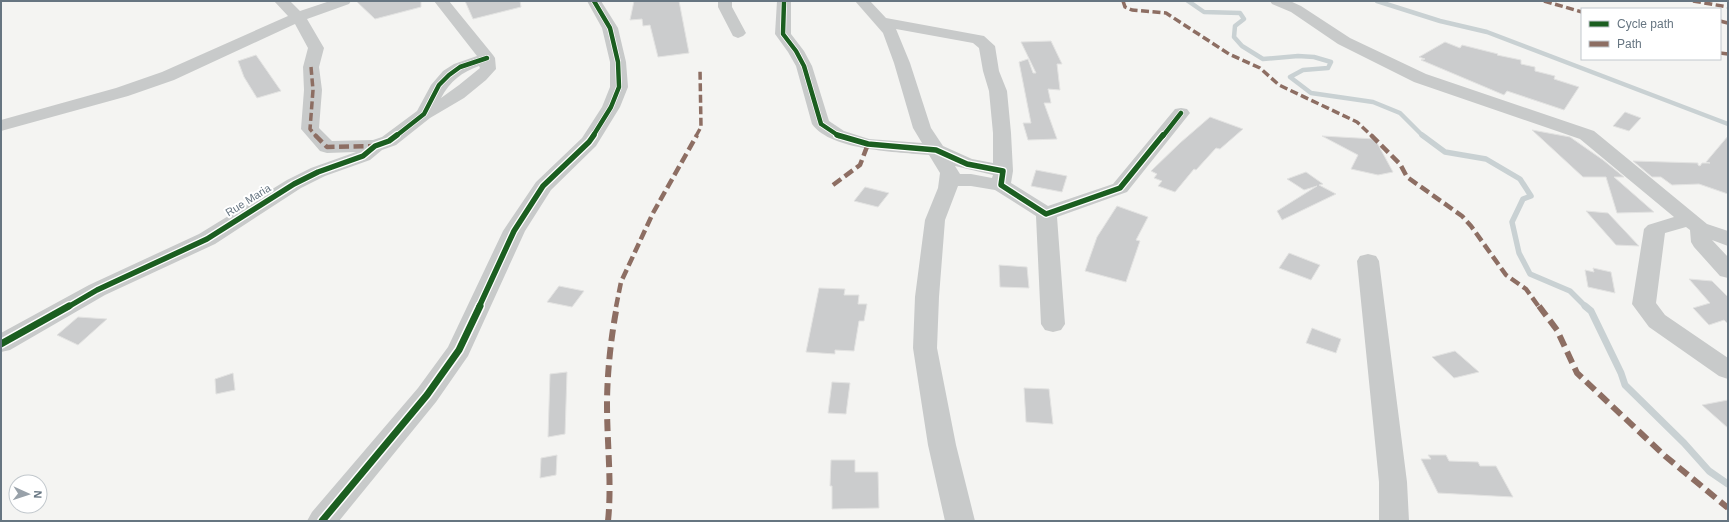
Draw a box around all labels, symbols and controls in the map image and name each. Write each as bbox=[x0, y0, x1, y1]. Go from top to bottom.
legend bbox=[1581, 8, 1721, 60]
text: Cycle path bbox=[1617, 17, 1674, 31]
text: Path bbox=[1617, 37, 1642, 51]
street label: Rue Maria bbox=[223, 181, 273, 219]
north arrow bbox=[8, 474, 48, 514]
text: N bbox=[32, 490, 44, 499]

